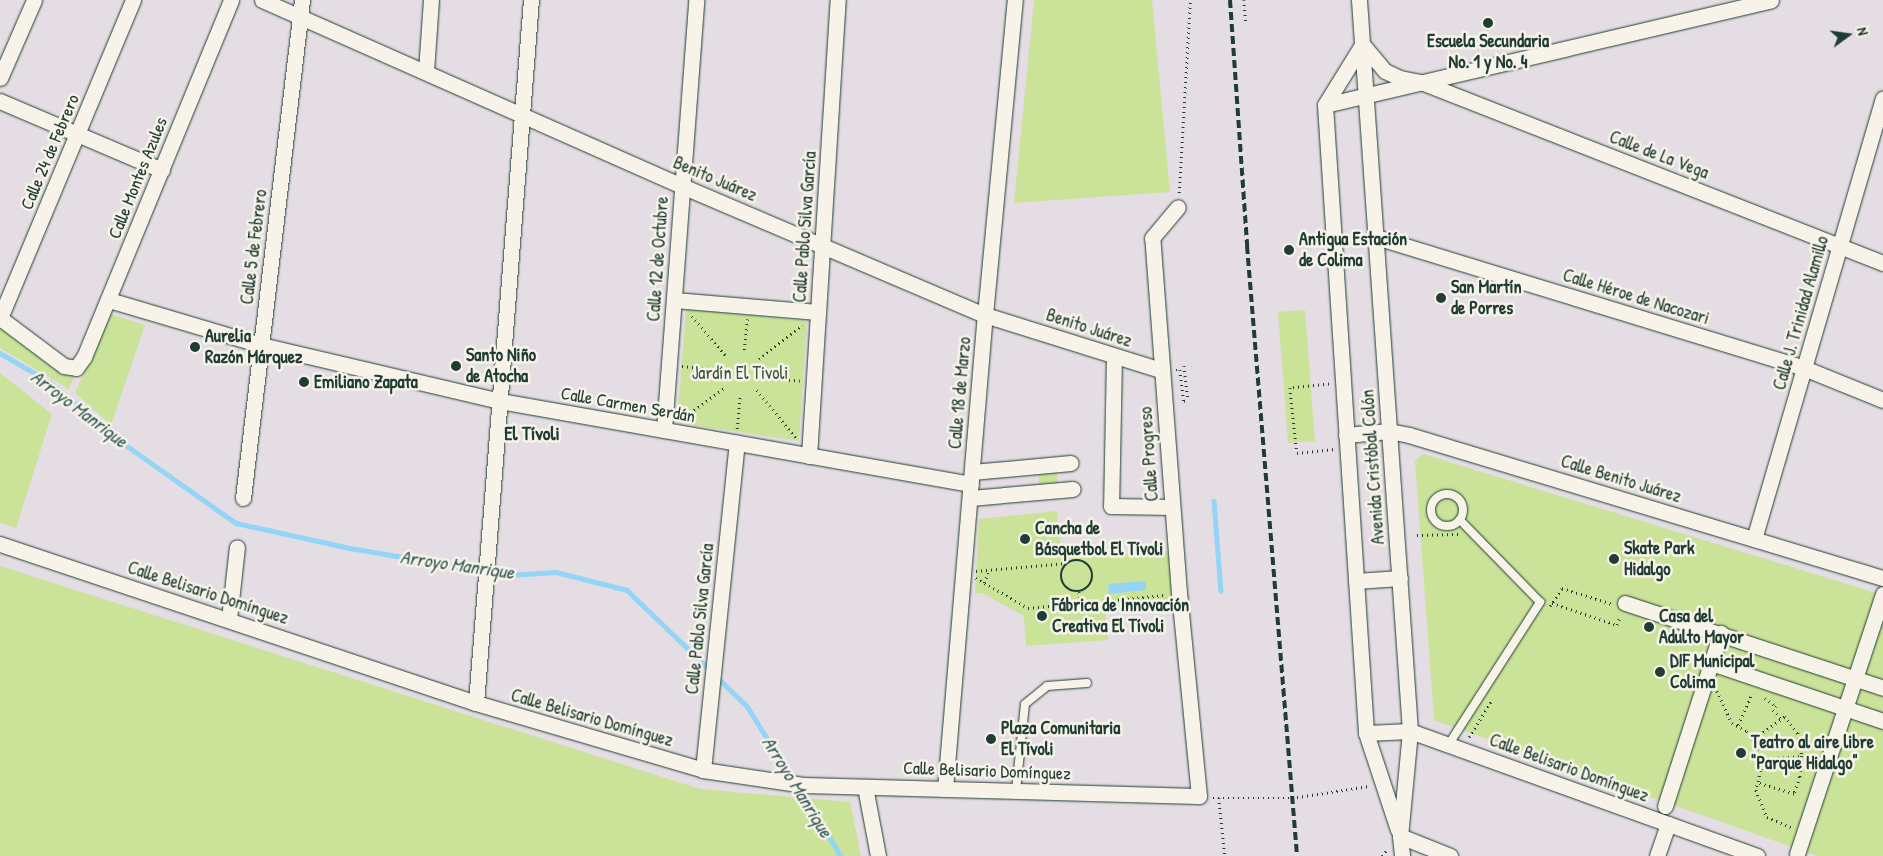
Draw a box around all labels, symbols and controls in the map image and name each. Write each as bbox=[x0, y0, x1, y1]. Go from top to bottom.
north arrow bbox=[1823, 10, 1873, 60]
marker: Escuela Secundaria No. 1 y No. 4 bbox=[1482, 17, 1494, 29]
text: N bbox=[1853, 25, 1873, 37]
place label: Escuela Secundaria No. 1 y No. 4 bbox=[1427, 31, 1549, 74]
street label: Calle 24 de Febrero bbox=[16, 91, 84, 213]
street label: Calle Montes Azules bbox=[104, 114, 172, 242]
street label: Calle de La Vega bbox=[1606, 126, 1712, 184]
street label: Calle Pablo Silva García bbox=[789, 151, 821, 303]
street label: Benito Juárez bbox=[670, 152, 760, 206]
street label: Calle 5 de Febrero bbox=[236, 188, 272, 306]
street label: Calle 12 de Octubre bbox=[643, 196, 673, 322]
place label: Antigua Estación de Colima bbox=[1299, 229, 1407, 272]
street label: Calle J. Trinidad Alamillo bbox=[1769, 233, 1833, 393]
marker: Antigua Estación de Colima bbox=[1283, 244, 1295, 256]
street label: Calle Héroe de Nacozari bbox=[1560, 264, 1712, 330]
place label: San Martín de Porres bbox=[1451, 277, 1522, 320]
marker: San Martín de Porres bbox=[1435, 292, 1447, 304]
street label: Benito Juárez bbox=[1043, 304, 1135, 352]
place label: Aurelia Razón Márquez bbox=[205, 326, 303, 368]
street label: Calle 18 de Marzo bbox=[944, 336, 976, 450]
marker: Aurelia Razón Márquez bbox=[189, 341, 201, 353]
place label: Santo Niño de Atocha bbox=[466, 345, 536, 388]
marker: Santo Niño de Atocha bbox=[450, 360, 462, 372]
park label: Jardín El Tivoli bbox=[692, 362, 788, 384]
water label: Arroyo Manrique bbox=[26, 365, 132, 453]
place label: Emiliano Zapata bbox=[314, 371, 418, 393]
marker: Emiliano Zapata bbox=[298, 376, 310, 388]
street label: Calle Carmen Serdán bbox=[559, 383, 697, 427]
street label: Avenida Cristóbal Colón bbox=[1357, 389, 1389, 545]
street label: Calle Progreso bbox=[1135, 406, 1163, 502]
district label: El Tívoli bbox=[504, 423, 560, 445]
street label: Calle Benito Juárez bbox=[1558, 450, 1684, 508]
place label: Cancha de Básquetbol El Tívoli bbox=[1035, 518, 1163, 560]
marker: Cancha de Básquetbol El Tívoli bbox=[1019, 533, 1031, 545]
place label: Skate Park Hidalgo bbox=[1624, 538, 1694, 580]
street label: Calle Pablo Silva García bbox=[681, 543, 719, 695]
water label: Arroyo Manrique bbox=[399, 546, 515, 584]
marker: Skate Park Hidalgo bbox=[1608, 553, 1620, 565]
street label: Calle Belisario Domínguez bbox=[125, 557, 291, 629]
place label: Fábrica de Innovación Creativa El Tívoli bbox=[1052, 595, 1189, 638]
place label: Casa del Adulto Mayor bbox=[1659, 606, 1744, 649]
marker: Fábrica de Innovación Creativa El Tívoli bbox=[1036, 610, 1048, 622]
marker: Casa del Adulto Mayor bbox=[1643, 621, 1655, 633]
place label: DIF Municipal Colima bbox=[1670, 651, 1754, 694]
marker: DIF Municipal Colima bbox=[1654, 666, 1666, 678]
street label: Calle Belisario Domínguez bbox=[508, 685, 676, 751]
place label: Plaza Comunitaria El Tívoli bbox=[1001, 718, 1120, 761]
street label: Calle Belisario Domínguez bbox=[1487, 729, 1651, 807]
water label: Arroyo Manrique bbox=[757, 732, 837, 842]
place label: Teatro al aire libre "Parque Hidalgo" bbox=[1751, 732, 1874, 774]
marker: Plaza Comunitaria El Tívoli bbox=[985, 733, 997, 745]
marker: Teatro al aire libre "Parque Hidalgo" bbox=[1735, 747, 1747, 759]
street label: Calle Belisario Domínguez bbox=[903, 757, 1071, 785]

